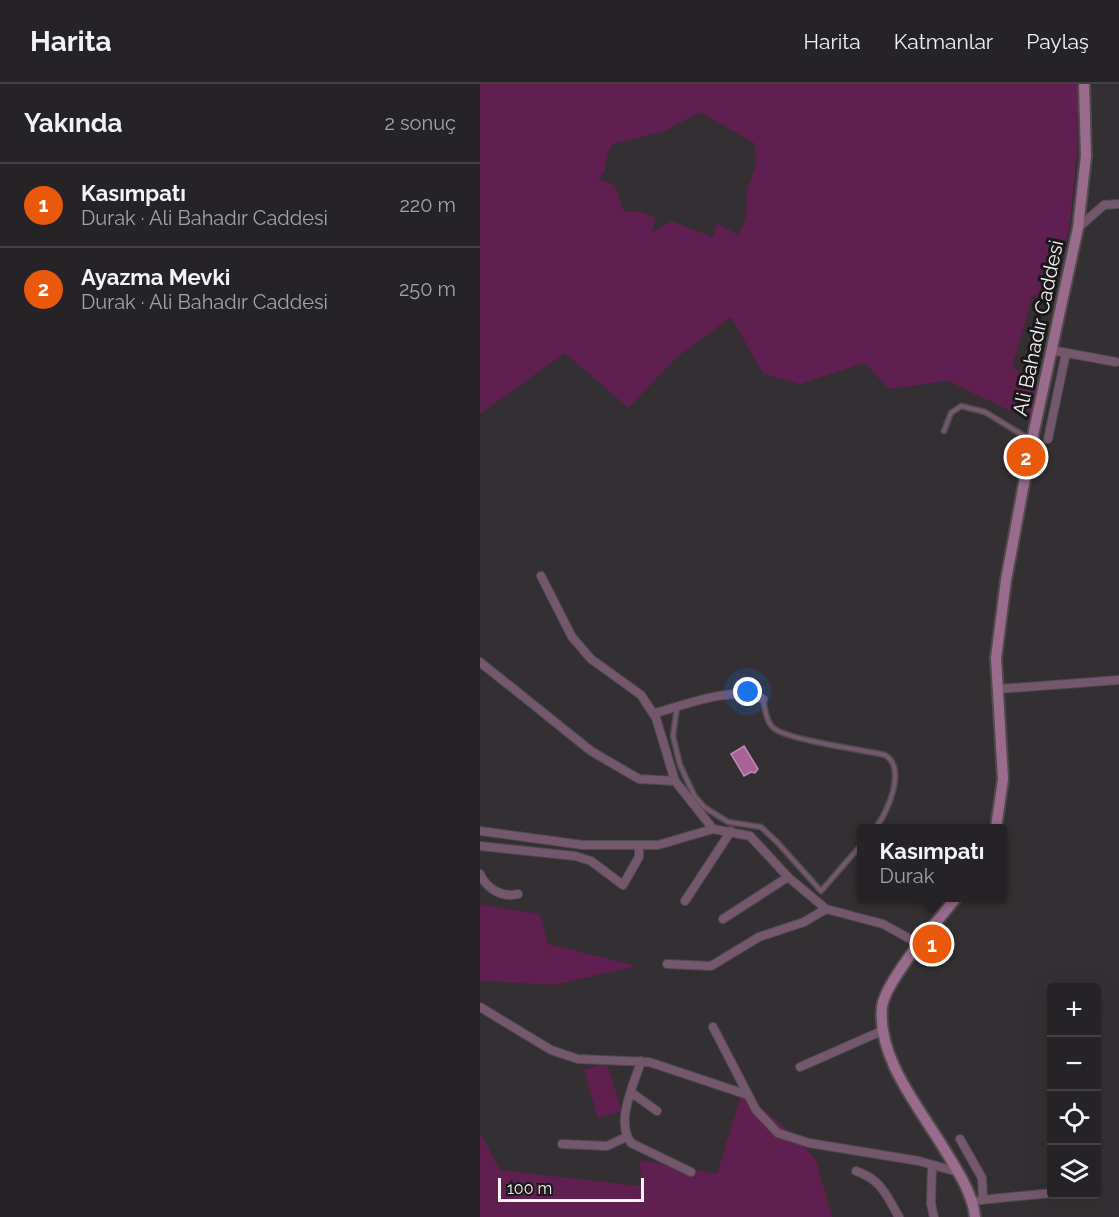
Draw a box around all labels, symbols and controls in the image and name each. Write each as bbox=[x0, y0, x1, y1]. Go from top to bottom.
text: Harita bbox=[30, 25, 112, 58]
text: Harita bbox=[804, 29, 861, 54]
text: Katmanlar bbox=[894, 29, 993, 54]
text: Paylaş bbox=[1026, 29, 1089, 54]
text: Yakında bbox=[24, 108, 122, 138]
text: 2 sonuç bbox=[384, 111, 456, 135]
text: Kasımpatı bbox=[81, 180, 186, 206]
text: 1 bbox=[39, 193, 48, 217]
text: 220 m bbox=[399, 193, 456, 217]
text: Durak · Ali Bahadır Caddesi bbox=[81, 206, 328, 230]
street label: Ali Bahadır Caddesi bbox=[1008, 238, 1068, 418]
text: Ayazma Mevki bbox=[81, 264, 230, 290]
text: 2 bbox=[38, 277, 49, 301]
text: 250 m bbox=[399, 277, 456, 301]
text: Durak · Ali Bahadır Caddesi bbox=[81, 290, 328, 314]
pin: 2 bbox=[1006, 434, 1046, 479]
your location bbox=[733, 677, 762, 706]
popup bbox=[857, 824, 1007, 902]
text: Kasımpatı bbox=[880, 838, 984, 864]
text: Durak bbox=[880, 864, 934, 888]
pin: 1 bbox=[912, 922, 952, 966]
map controls bbox=[1047, 983, 1101, 1199]
button: + bbox=[1047, 983, 1101, 1037]
button: − bbox=[1047, 1037, 1101, 1091]
button: locate bbox=[1047, 1091, 1101, 1145]
button: layers bbox=[1047, 1145, 1101, 1199]
scale bar bbox=[498, 1175, 644, 1202]
text: 100 m bbox=[507, 1179, 552, 1198]

